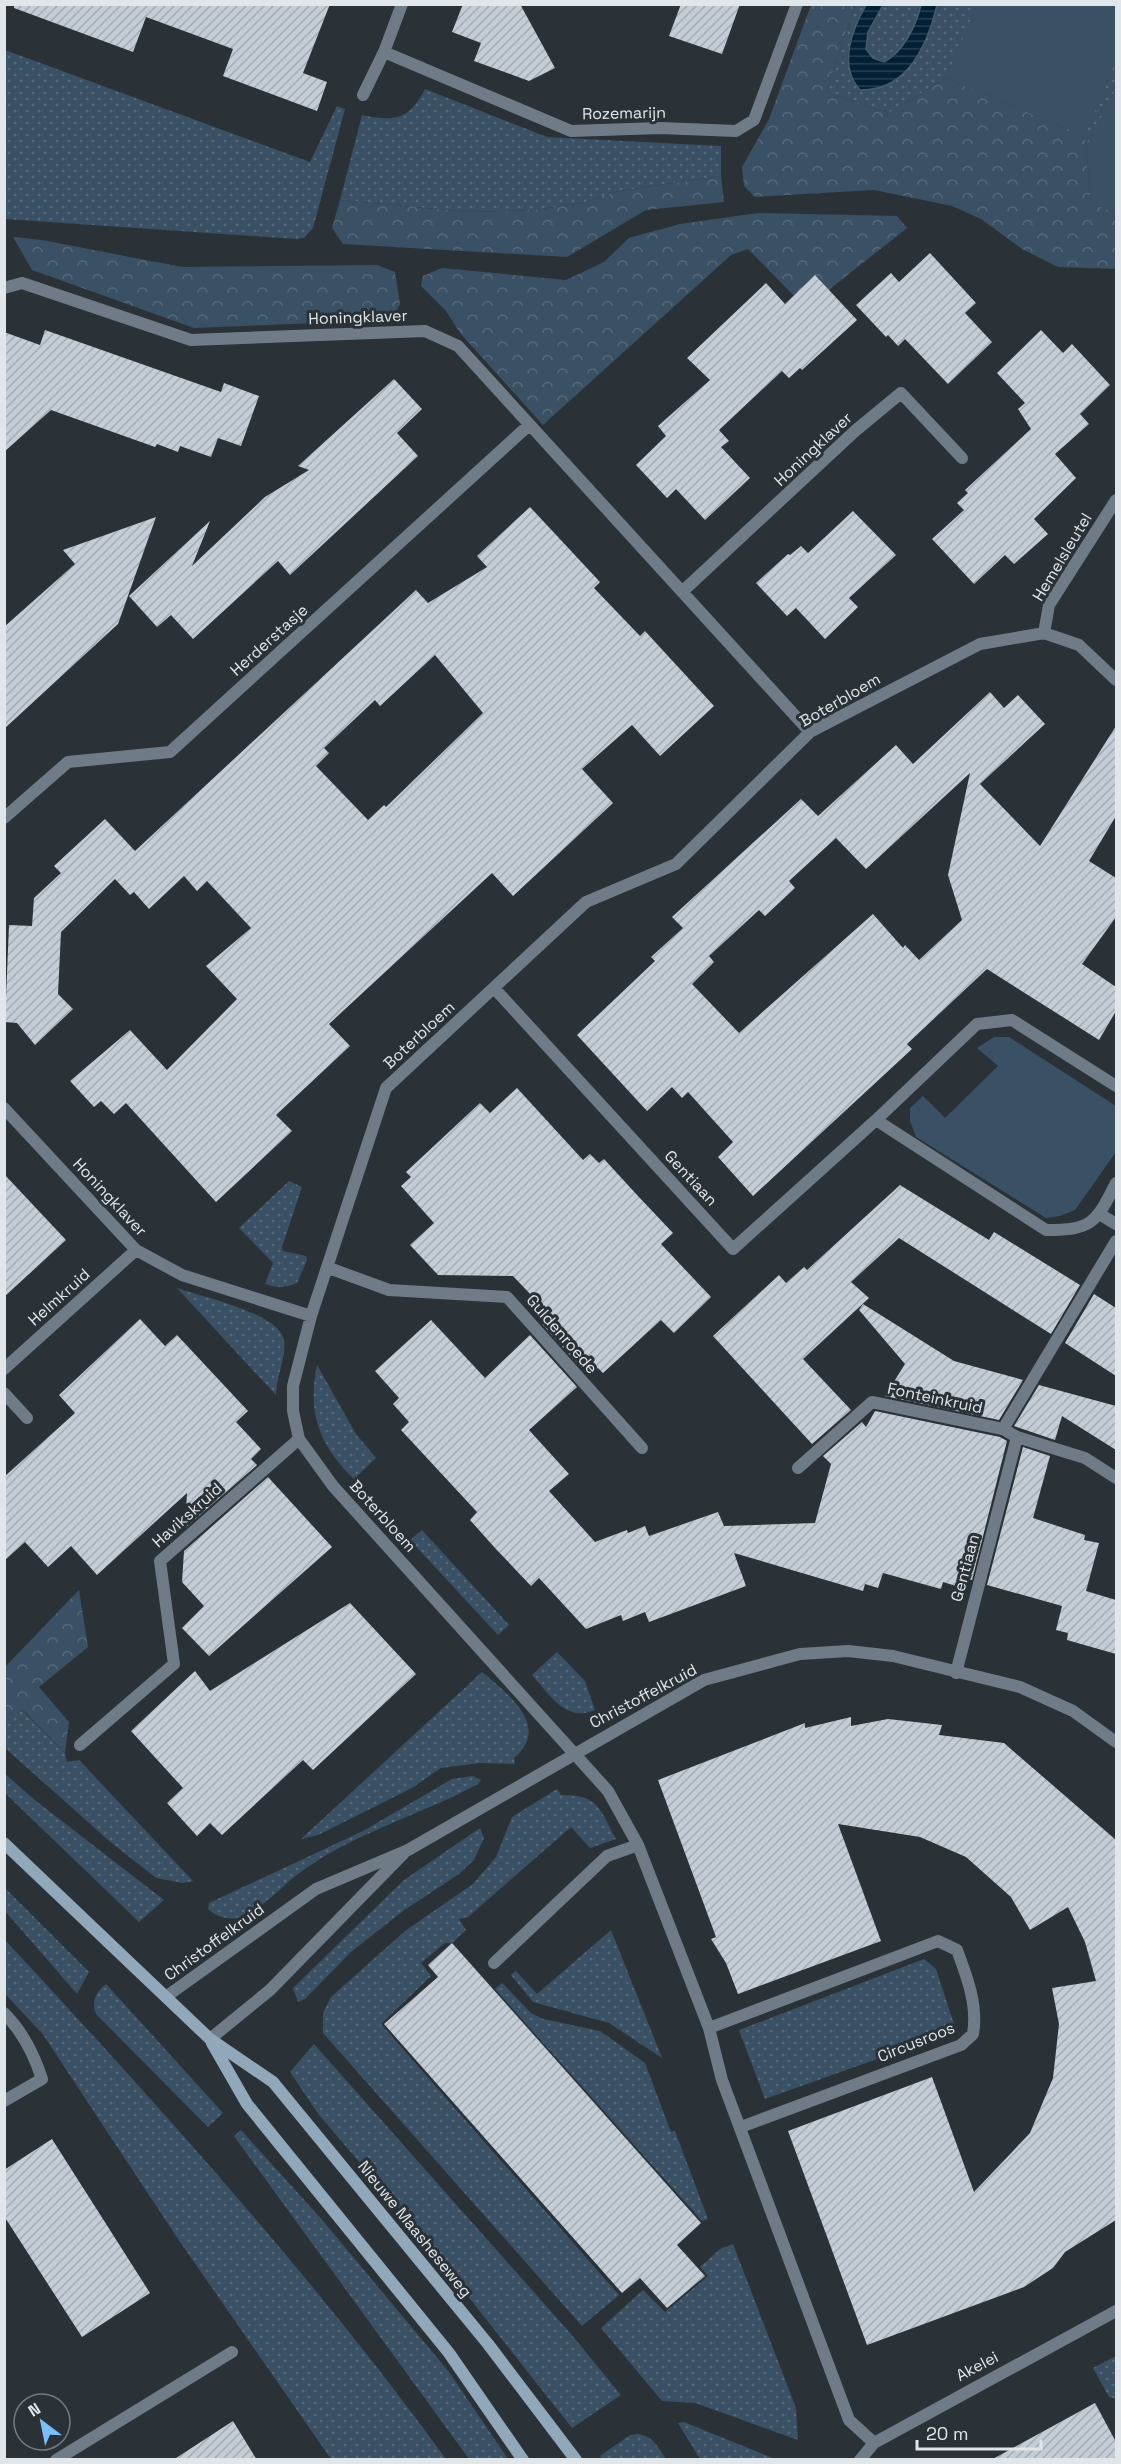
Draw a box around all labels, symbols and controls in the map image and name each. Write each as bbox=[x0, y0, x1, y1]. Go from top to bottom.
street label: Rozemarijn bbox=[582, 102, 666, 124]
street label: Honingklaver bbox=[308, 305, 408, 329]
street label: Honingklaver bbox=[770, 407, 856, 491]
street label: Hemelsleutel bbox=[1027, 509, 1097, 605]
street label: Herderstasje bbox=[226, 599, 312, 681]
street label: Boterbloem bbox=[796, 668, 884, 732]
street label: Boterbloem bbox=[379, 997, 459, 1073]
street label: Gentiaan bbox=[660, 1146, 722, 1210]
street label: Honingklaver bbox=[68, 1154, 152, 1240]
street label: Helmkruid bbox=[24, 1264, 94, 1330]
street label: Guldenroede bbox=[522, 1290, 602, 1378]
street label: Fonteinkruid bbox=[885, 1378, 985, 1418]
street label: Boterbloem bbox=[345, 1476, 421, 1556]
street label: Havikskruid bbox=[148, 1478, 226, 1552]
street label: Gentiaan bbox=[946, 1532, 984, 1604]
street label: Christoffelkruid bbox=[586, 1659, 700, 1733]
street label: Christoffelkruid bbox=[160, 1899, 268, 1985]
street label: Circusroos bbox=[874, 2017, 958, 2067]
street label: Nieuwe Maasheseweg bbox=[353, 2156, 477, 2302]
street label: Akelei bbox=[952, 2346, 1002, 2386]
north arrow bbox=[12, 2392, 72, 2452]
text: N bbox=[24, 2398, 44, 2421]
scale bar bbox=[917, 2413, 1042, 2451]
text: 20 m bbox=[926, 2422, 969, 2445]

